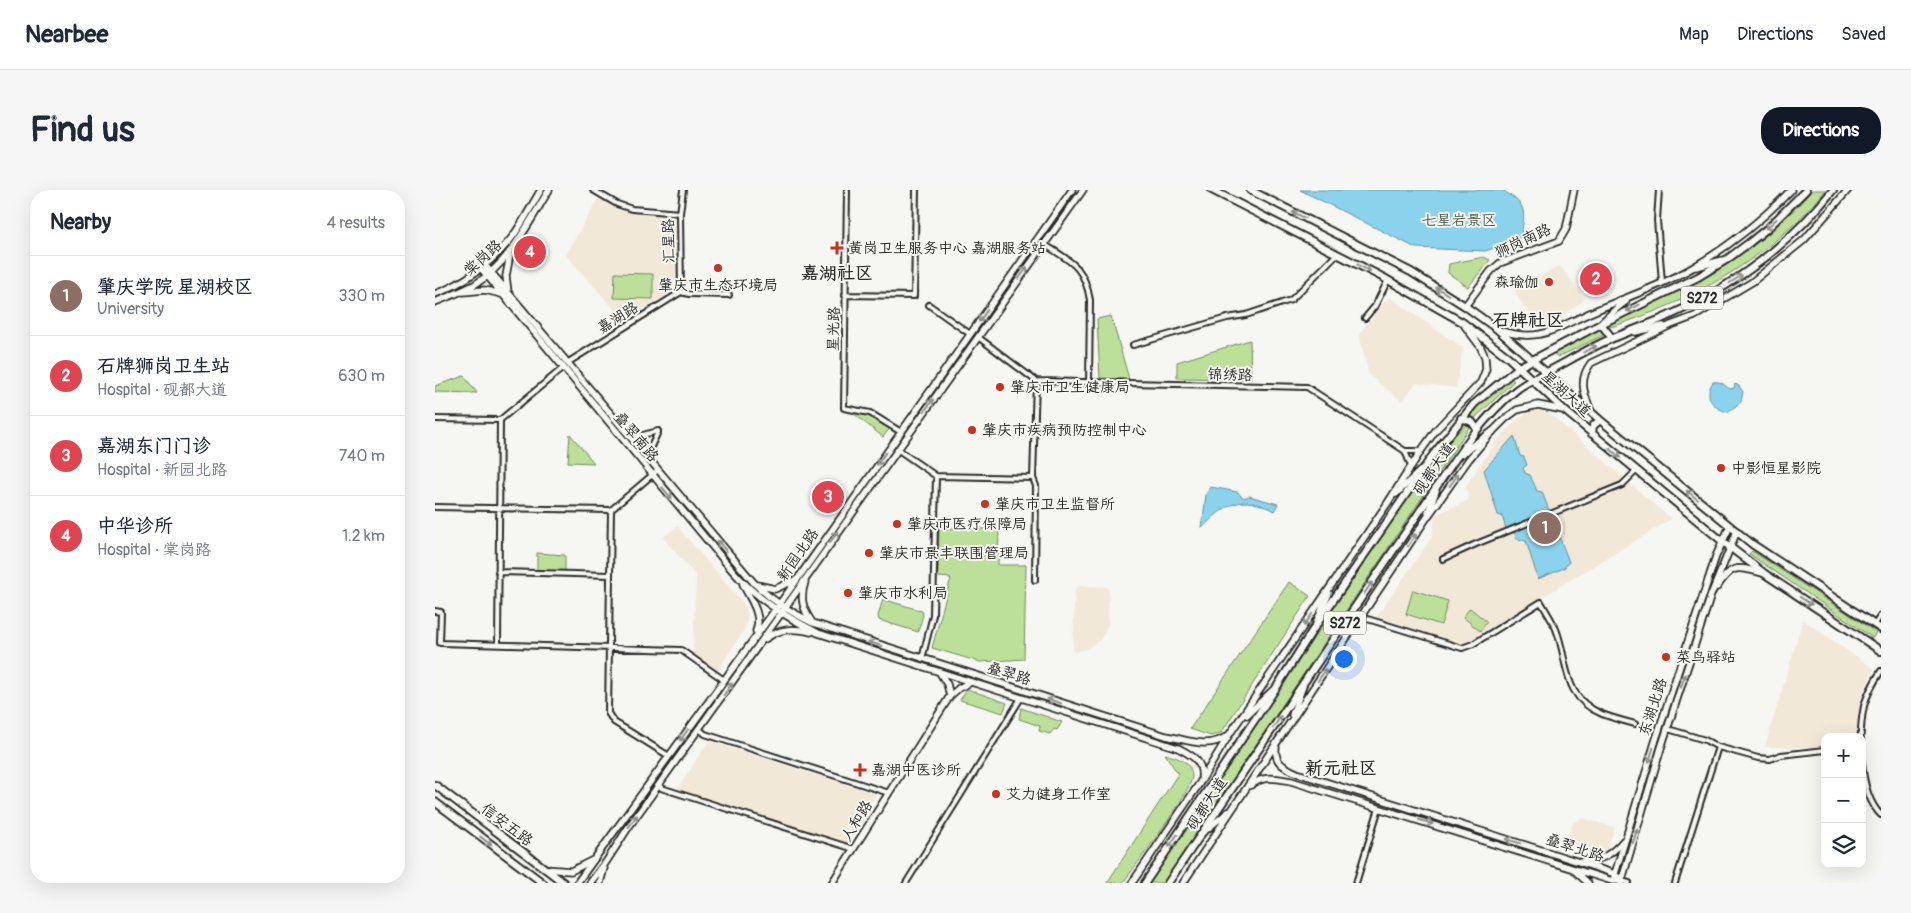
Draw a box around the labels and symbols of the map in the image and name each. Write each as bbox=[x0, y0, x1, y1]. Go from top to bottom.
one-way arrow bbox=[1292, 210, 1307, 219]
park label: 七星岩景区 bbox=[1421, 211, 1497, 230]
street label: 汇星路 bbox=[659, 218, 679, 264]
one-way arrow bbox=[1765, 218, 1778, 230]
street label: 狮岗南路 bbox=[1492, 220, 1554, 262]
pin: 4 bbox=[514, 233, 546, 271]
street label: 棠岗路 bbox=[460, 236, 506, 280]
place label: 黄岗卫生服务中心 嘉湖服务站 bbox=[848, 239, 1046, 258]
marker: 黄岗卫生服务中心 嘉湖服务站 bbox=[830, 241, 844, 255]
pin: 2 bbox=[1580, 260, 1612, 298]
marker: 肇庆市生态环境局 bbox=[712, 262, 724, 274]
district label: 嘉湖社区 bbox=[801, 262, 873, 285]
one-way arrow bbox=[1356, 264, 1371, 273]
one-way arrow bbox=[1018, 266, 1028, 280]
place label: 森瑜伽 bbox=[1494, 273, 1539, 292]
one-way arrow bbox=[1728, 273, 1742, 283]
place label: 肇庆市生态环境局 bbox=[658, 276, 778, 295]
marker: 森瑜伽 bbox=[1543, 276, 1555, 288]
one-way arrow bbox=[1436, 286, 1450, 296]
road number: S272 bbox=[1681, 286, 1723, 310]
street label: 嘉湖路 bbox=[594, 298, 642, 338]
one-way arrow bbox=[1626, 304, 1641, 313]
street label: 星光路 bbox=[824, 306, 844, 352]
one-way arrow bbox=[978, 308, 988, 322]
district label: 石牌社区 bbox=[1492, 309, 1564, 332]
one-way arrow bbox=[1582, 344, 1596, 354]
street label: 锦绣路 bbox=[1207, 365, 1253, 385]
street label: 星湖大道 bbox=[1537, 367, 1595, 421]
place label: 肇庆市卫生健康局 bbox=[1010, 378, 1130, 397]
marker: 肇庆市卫生健康局 bbox=[994, 381, 1006, 393]
one-way arrow bbox=[924, 398, 934, 412]
street label: 叠翠南路 bbox=[609, 408, 663, 466]
place label: 肇庆市疾病预防控制中心 bbox=[982, 421, 1147, 440]
marker: 肇庆市疾病预防控制中心 bbox=[966, 424, 978, 436]
street label: 砚都大道 bbox=[1409, 439, 1459, 499]
one-way arrow bbox=[1608, 447, 1621, 458]
one-way arrow bbox=[876, 452, 886, 466]
place label: 中影恒星影院 bbox=[1731, 459, 1821, 478]
marker: 中影恒星影院 bbox=[1715, 462, 1727, 474]
one-way arrow bbox=[1449, 473, 1459, 487]
pin: 3 bbox=[812, 478, 844, 516]
one-way arrow bbox=[662, 487, 673, 500]
one-way arrow bbox=[1686, 490, 1699, 501]
place label: 肇庆市卫生监督所 bbox=[995, 495, 1115, 514]
marker: 肇庆市卫生监督所 bbox=[979, 498, 991, 510]
pin: 1 bbox=[1529, 509, 1561, 547]
place label: 肇庆市医疗保障局 bbox=[907, 515, 1027, 534]
marker: 肇庆市医疗保障局 bbox=[891, 518, 903, 530]
street label: 新园北路 bbox=[773, 525, 823, 585]
one-way arrow bbox=[829, 531, 839, 545]
one-way arrow bbox=[1407, 533, 1417, 547]
one-way arrow bbox=[716, 540, 728, 553]
place label: 肇庆市景丰联围管理局 bbox=[879, 544, 1029, 563]
marker: 肇庆市景丰联围管理局 bbox=[863, 547, 875, 559]
one-way arrow bbox=[1363, 581, 1373, 595]
place label: 肇庆市水利局 bbox=[858, 584, 948, 603]
marker: 肇庆市水利局 bbox=[842, 587, 854, 599]
one-way arrow bbox=[1798, 596, 1812, 606]
one-way arrow bbox=[1302, 612, 1312, 626]
road number: S272 bbox=[1324, 612, 1366, 634]
one-way arrow bbox=[868, 639, 884, 648]
your location bbox=[1331, 646, 1357, 672]
place label: 菜鸟驿站 bbox=[1676, 648, 1736, 667]
marker: 菜鸟驿站 bbox=[1660, 651, 1672, 663]
street label: 叠翠路 bbox=[985, 658, 1033, 690]
one-way arrow bbox=[1317, 668, 1327, 682]
one-way arrow bbox=[1679, 674, 1689, 690]
street label: 东湖北路 bbox=[1635, 676, 1671, 738]
one-way arrow bbox=[723, 682, 733, 696]
one-way arrow bbox=[1047, 696, 1062, 705]
one-way arrow bbox=[1273, 716, 1283, 730]
one-way arrow bbox=[679, 728, 689, 742]
one-way arrow bbox=[1645, 747, 1655, 763]
district label: 新元社区 bbox=[1305, 757, 1377, 780]
place label: 嘉湖中医诊所 bbox=[871, 761, 961, 780]
marker: 嘉湖中医诊所 bbox=[853, 763, 867, 777]
street label: 砚都大道 bbox=[1182, 774, 1232, 834]
place label: 艾力健身工作室 bbox=[1006, 785, 1111, 804]
marker: 艾力健身工作室 bbox=[990, 788, 1002, 800]
street label: 人和路 bbox=[837, 797, 877, 845]
street label: 信安五路 bbox=[477, 799, 537, 851]
one-way arrow bbox=[628, 814, 638, 828]
one-way arrow bbox=[1417, 818, 1433, 828]
one-way arrow bbox=[1630, 829, 1640, 845]
street label: 叠翠北路 bbox=[1544, 830, 1606, 866]
one-way arrow bbox=[1168, 834, 1178, 848]
one-way arrow bbox=[479, 836, 492, 847]
one-way arrow bbox=[1505, 836, 1521, 845]

